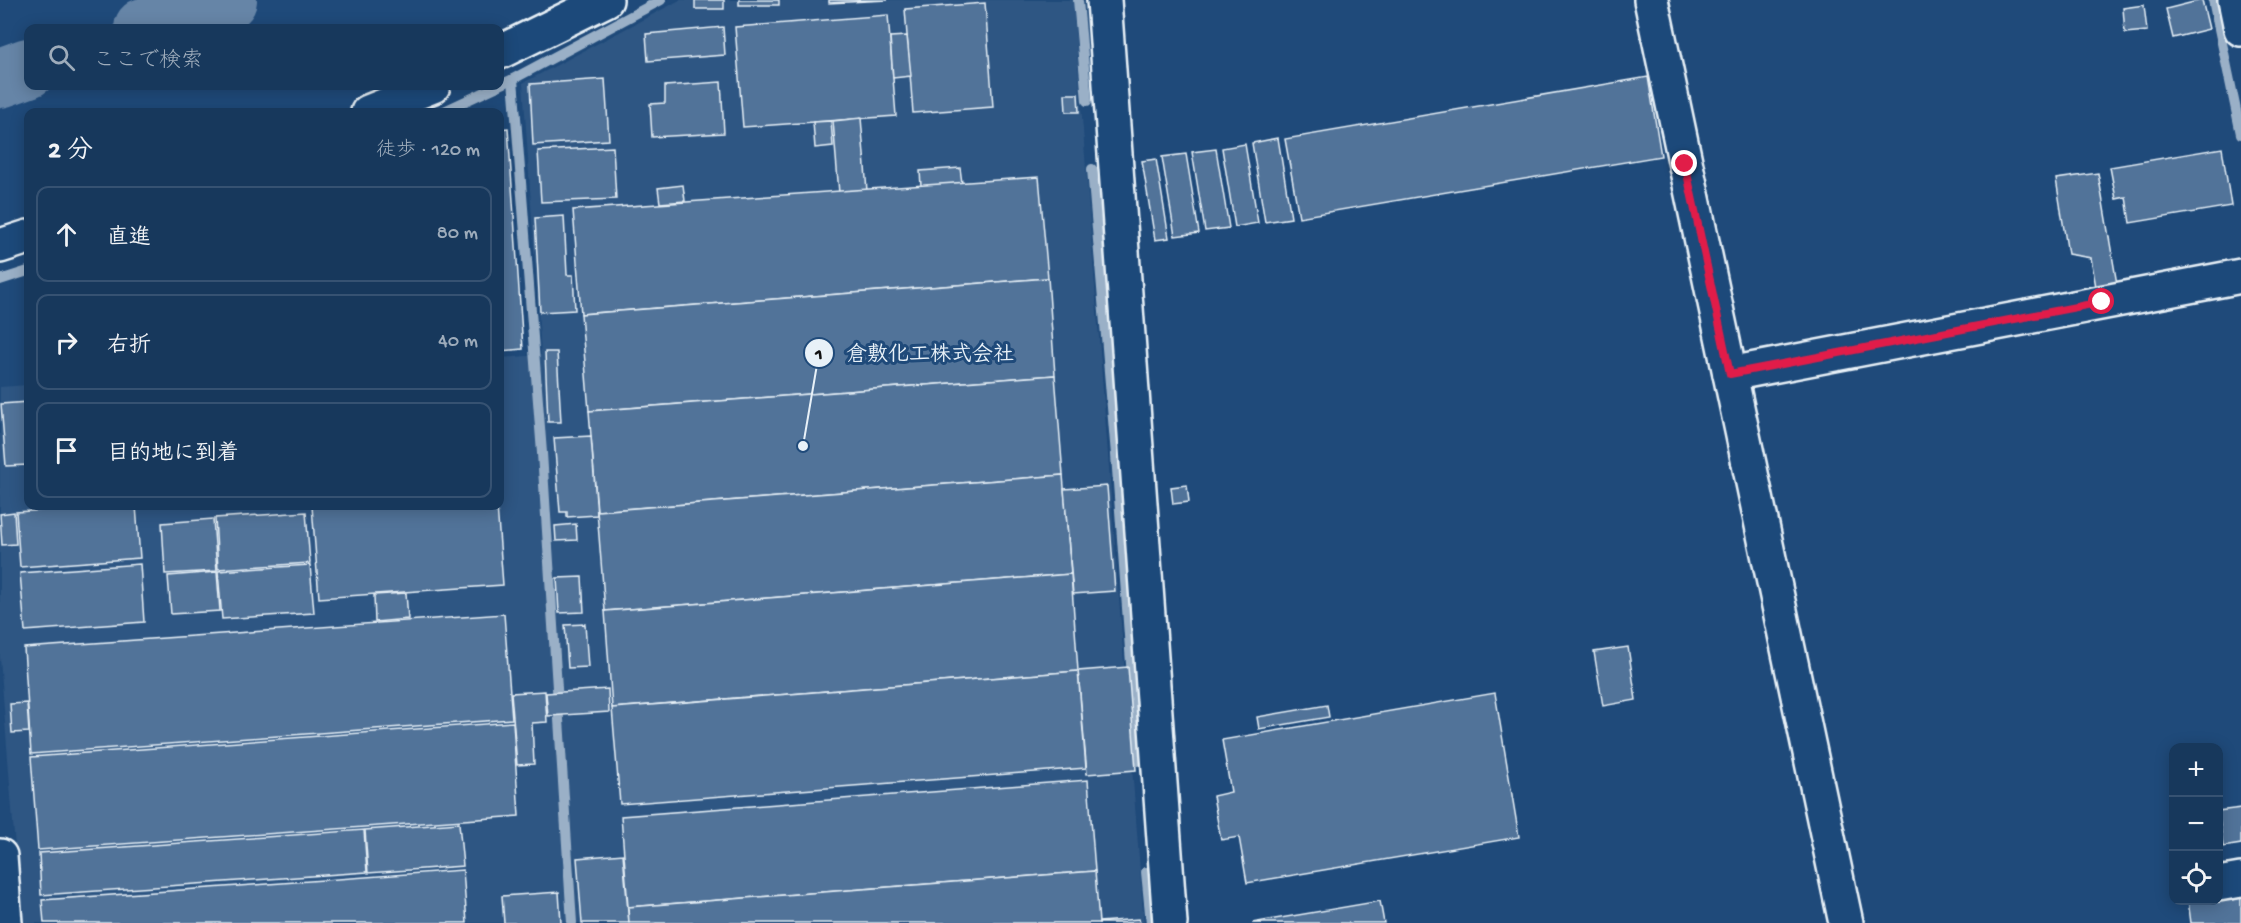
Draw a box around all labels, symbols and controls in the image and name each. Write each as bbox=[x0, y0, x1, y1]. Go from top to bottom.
search box bbox=[24, 24, 504, 90]
icon: search bbox=[45, 41, 78, 74]
text: ここで検索 bbox=[93, 49, 203, 75]
text: 2 分 bbox=[48, 137, 93, 168]
text: 徒歩 · 120 m bbox=[376, 140, 480, 163]
route end bbox=[1671, 150, 1697, 176]
icon: ahead bbox=[50, 218, 83, 251]
text: 80 m bbox=[437, 223, 478, 246]
text: 直進 bbox=[107, 226, 151, 252]
route start bbox=[2088, 288, 2114, 314]
icon: right bbox=[50, 326, 83, 359]
text: 40 m bbox=[438, 331, 478, 354]
callout: 倉敷化工株式会社 bbox=[804, 333, 1026, 372]
text: 右折 bbox=[107, 334, 151, 360]
text: 倉敷化工株式会社 bbox=[846, 342, 1014, 369]
text: 1 bbox=[814, 345, 823, 366]
icon: arrive bbox=[50, 434, 83, 467]
text: 目的地に到着 bbox=[107, 442, 239, 468]
map controls bbox=[2169, 743, 2223, 905]
button: + bbox=[2169, 743, 2223, 797]
button: − bbox=[2169, 797, 2223, 851]
button: locate bbox=[2169, 851, 2223, 905]

